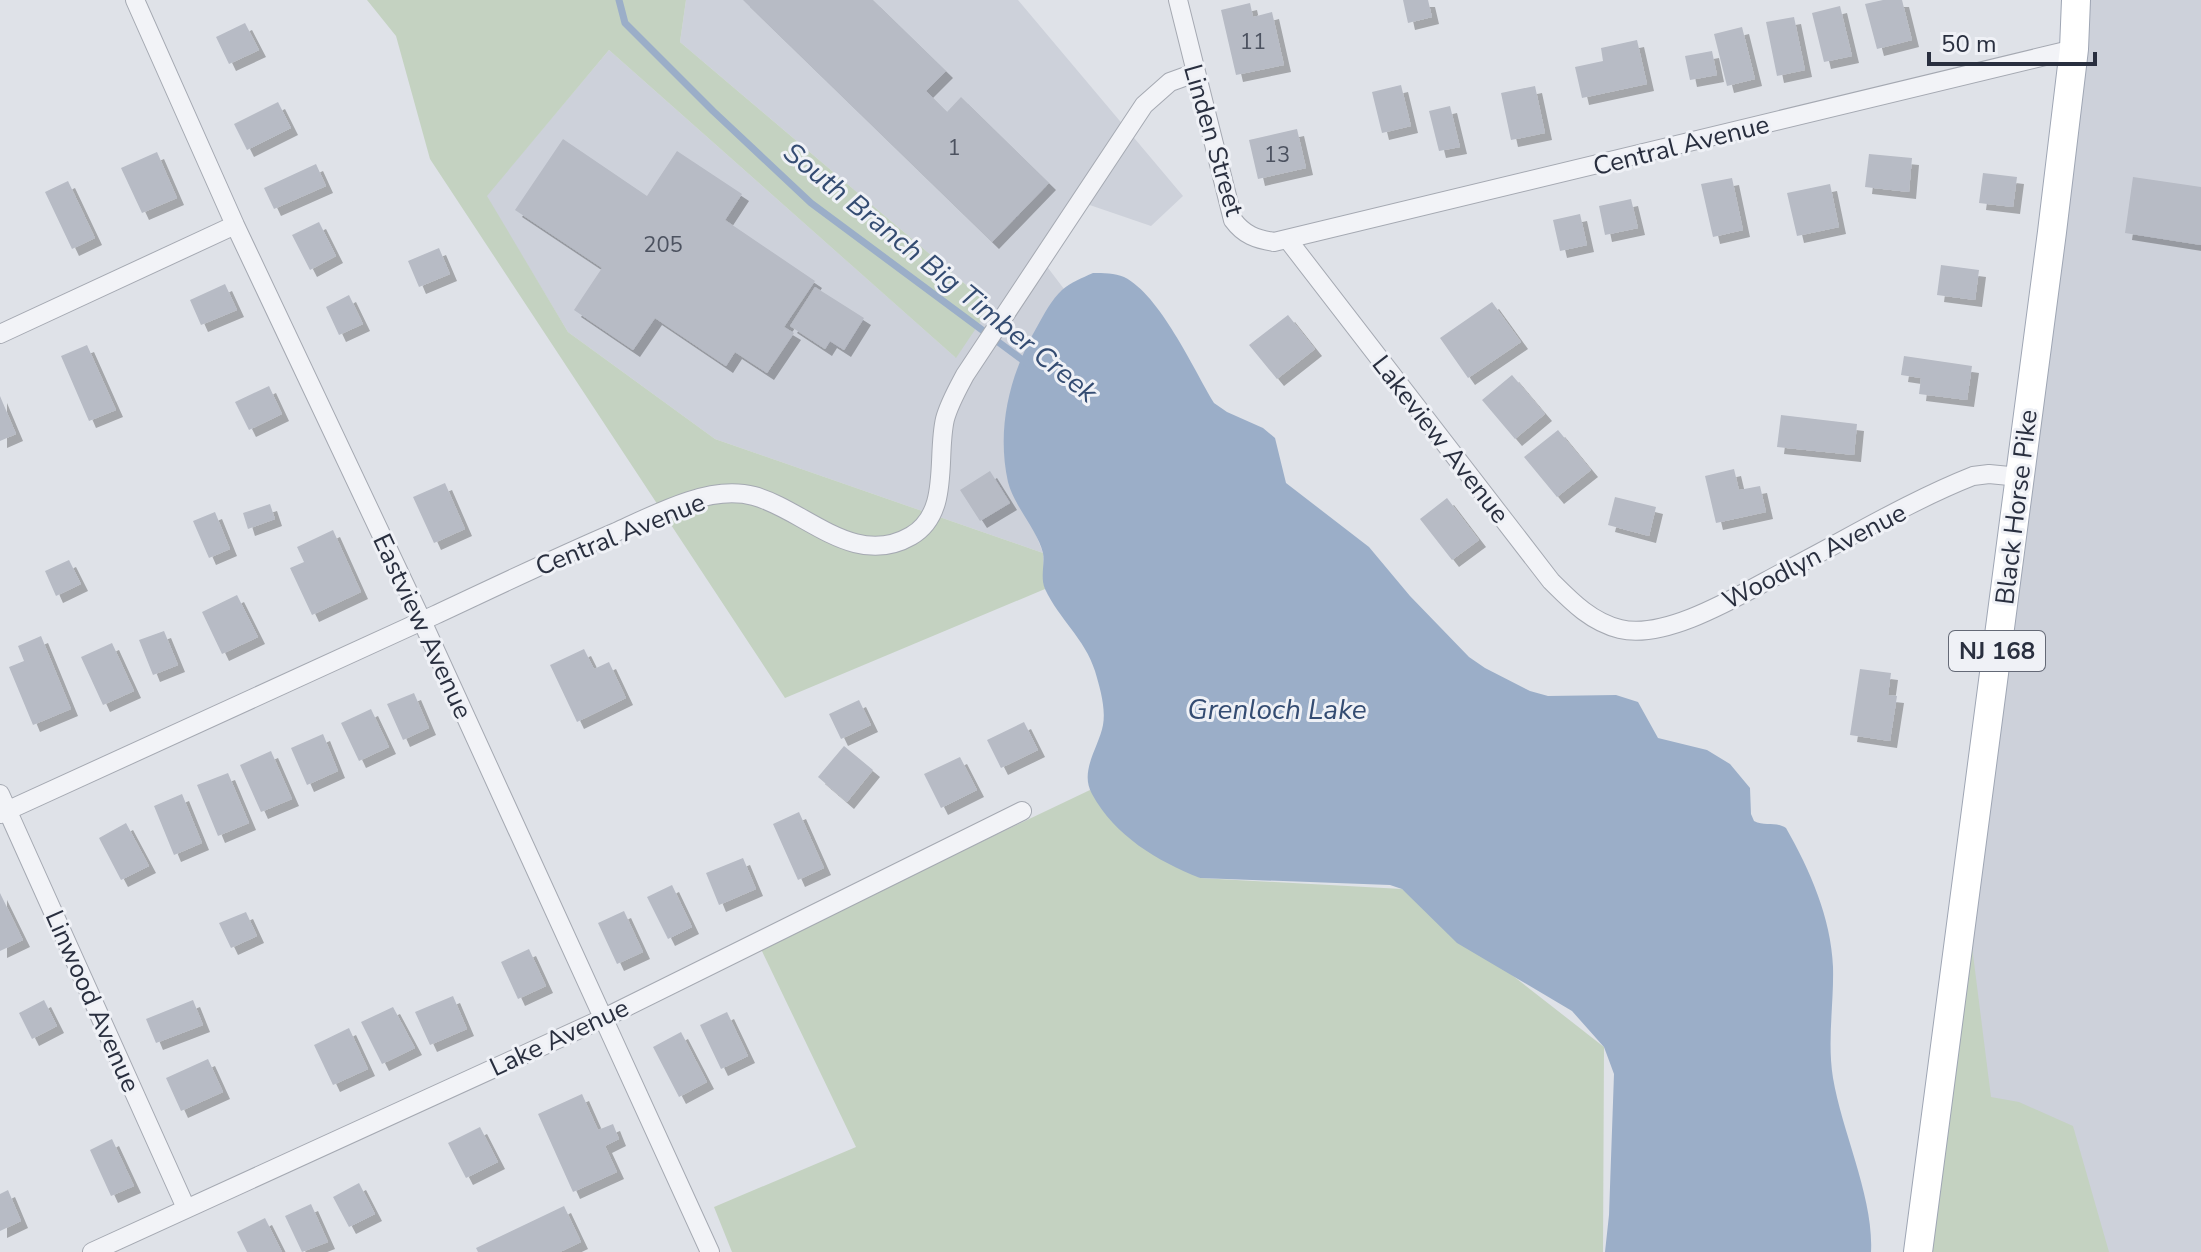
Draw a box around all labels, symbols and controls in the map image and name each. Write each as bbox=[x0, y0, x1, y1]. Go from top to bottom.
scale bar bbox=[1929, 16, 2095, 66]
house number: 11 bbox=[1240, 27, 1266, 57]
text: 50 m bbox=[1941, 28, 1997, 60]
street label: Linden Street bbox=[1175, 60, 1252, 221]
street label: Central Avenue bbox=[1590, 107, 1773, 184]
house number: 1 bbox=[947, 133, 961, 163]
water label: South Branch Big Timber Creek bbox=[775, 134, 1106, 412]
house number: 13 bbox=[1264, 140, 1290, 170]
house number: 205 bbox=[643, 230, 683, 260]
street label: Lakeview Avenue bbox=[1364, 348, 1517, 531]
street label: Black Horse Pike bbox=[1987, 408, 2046, 607]
street label: Central Avenue bbox=[530, 485, 710, 584]
street label: Woodlyn Avenue bbox=[1716, 495, 1912, 618]
street label: Eastview Avenue bbox=[364, 528, 481, 724]
road number: NJ 168 bbox=[1949, 631, 2045, 671]
water label: Grenloch Lake bbox=[1187, 691, 1367, 729]
street label: Linwood Avenue bbox=[37, 905, 148, 1098]
street label: Lake Avenue bbox=[484, 990, 634, 1085]

